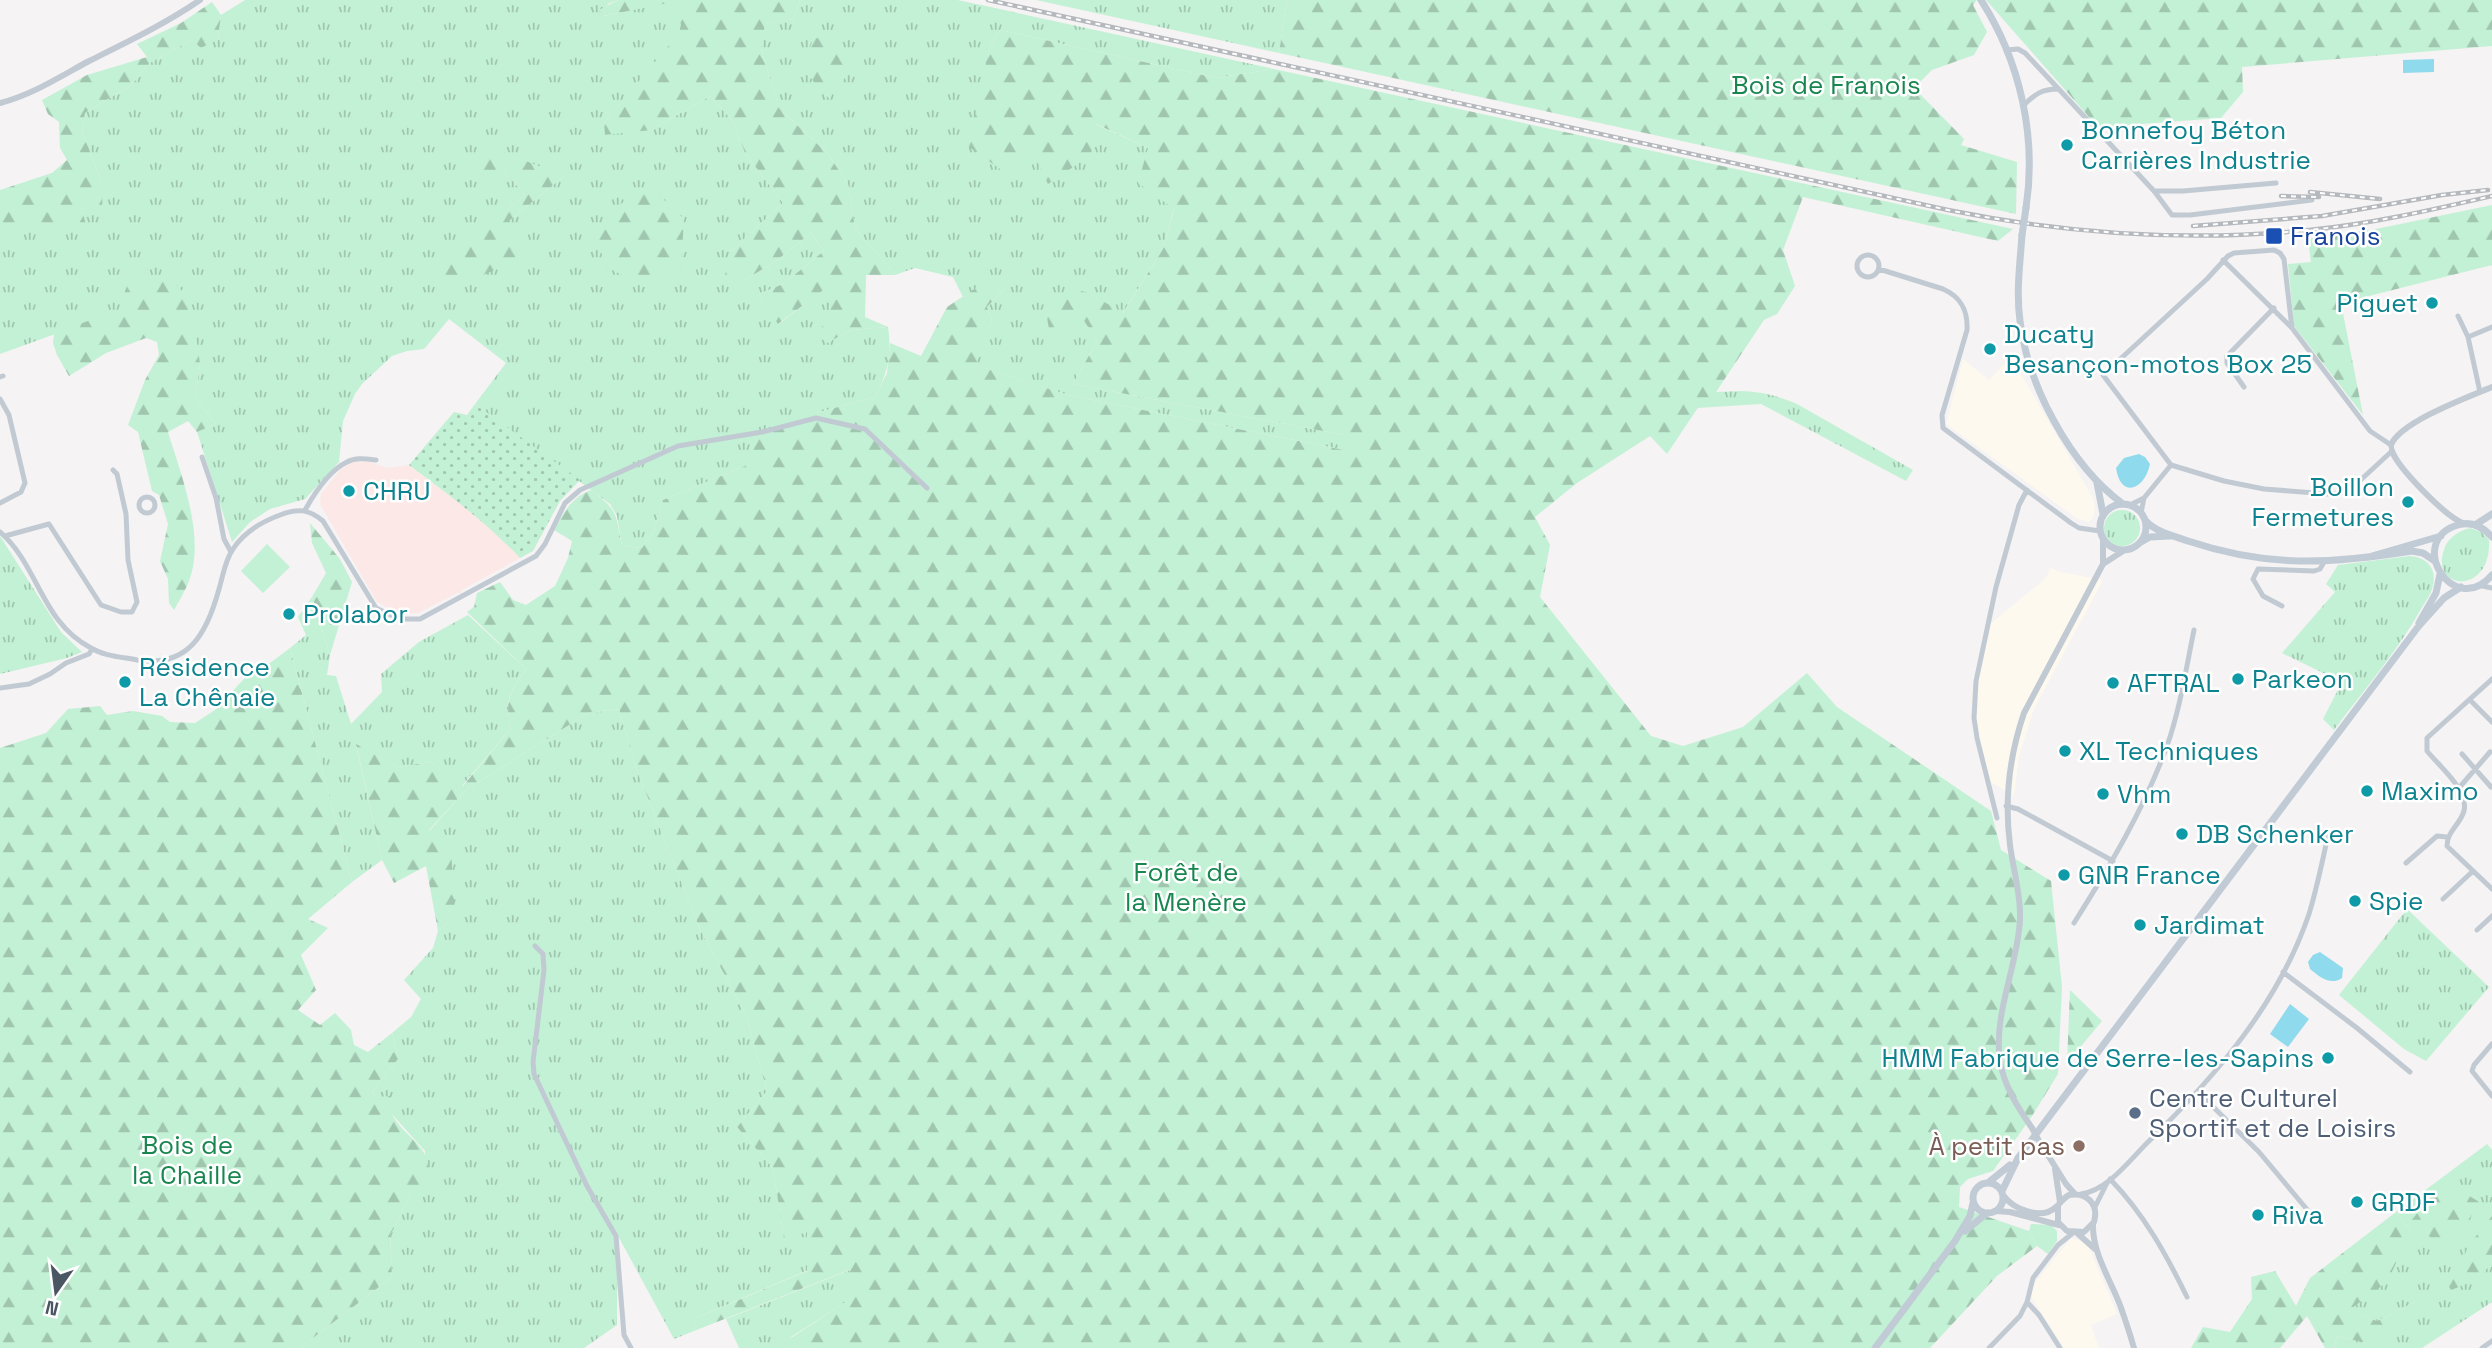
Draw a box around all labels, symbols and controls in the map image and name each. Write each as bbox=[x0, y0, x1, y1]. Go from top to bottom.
park label: Bois de Franois bbox=[1731, 68, 1921, 102]
place label: Bonnefoy Béton Carrières Industrie bbox=[2081, 113, 2311, 177]
marker: Bonnefoy Béton Carrières Industrie bbox=[2059, 137, 2075, 153]
place label: Franois bbox=[2290, 219, 2380, 253]
marker: Franois bbox=[2264, 226, 2284, 246]
place label: Piguet bbox=[2337, 286, 2418, 320]
marker: Piguet bbox=[2424, 295, 2440, 311]
place label: Ducaty Besançon-motos Box 25 bbox=[2004, 317, 2312, 381]
marker: Ducaty Besançon-motos Box 25 bbox=[1982, 341, 1998, 357]
place label: Boillon Fermetures bbox=[2251, 470, 2394, 534]
place label: CHRU bbox=[363, 474, 430, 508]
marker: CHRU bbox=[341, 483, 357, 499]
marker: Boillon Fermetures bbox=[2400, 494, 2416, 510]
place label: Prolabor bbox=[303, 597, 408, 631]
marker: Prolabor bbox=[281, 606, 297, 622]
place label: Résidence La Chênaie bbox=[139, 650, 276, 714]
place label: Parkeon bbox=[2252, 662, 2353, 696]
place label: AFTRAL bbox=[2127, 666, 2220, 700]
marker: Parkeon bbox=[2230, 671, 2246, 687]
marker: Résidence La Chênaie bbox=[117, 674, 133, 690]
marker: AFTRAL bbox=[2105, 675, 2121, 691]
place label: XL Techniques bbox=[2079, 734, 2259, 768]
marker: XL Techniques bbox=[2057, 743, 2073, 759]
place label: Maximo bbox=[2381, 774, 2479, 808]
place label: Vhm bbox=[2117, 777, 2171, 811]
marker: Maximo bbox=[2359, 783, 2375, 799]
marker: Vhm bbox=[2095, 786, 2111, 802]
place label: DB Schenker bbox=[2196, 817, 2354, 851]
marker: DB Schenker bbox=[2174, 826, 2190, 842]
park label: Forêt de la Menère bbox=[1125, 855, 1247, 919]
place label: GNR France bbox=[2078, 858, 2221, 892]
marker: GNR France bbox=[2056, 867, 2072, 883]
place label: Spie bbox=[2369, 884, 2423, 918]
marker: Spie bbox=[2347, 893, 2363, 909]
place label: Jardimat bbox=[2154, 908, 2265, 942]
marker: Jardimat bbox=[2132, 917, 2148, 933]
place label: HMM Fabrique de Serre-les-Sapins bbox=[1881, 1041, 2314, 1075]
marker: HMM Fabrique de Serre-les-Sapins bbox=[2320, 1050, 2336, 1066]
place label: Centre Culturel Sportif et de Loisirs bbox=[2149, 1081, 2396, 1145]
marker: Centre Culturel Sportif et de Loisirs bbox=[2127, 1105, 2143, 1121]
park label: Bois de la Chaille bbox=[132, 1128, 242, 1192]
place label: À petit pas bbox=[1928, 1129, 2065, 1163]
marker: À petit pas bbox=[2071, 1138, 2087, 1154]
place label: GRDF bbox=[2371, 1185, 2436, 1219]
marker: GRDF bbox=[2349, 1194, 2365, 1210]
place label: Riva bbox=[2272, 1198, 2323, 1232]
marker: Riva bbox=[2250, 1207, 2266, 1223]
north arrow bbox=[21, 1257, 91, 1327]
text: N bbox=[43, 1294, 61, 1322]

